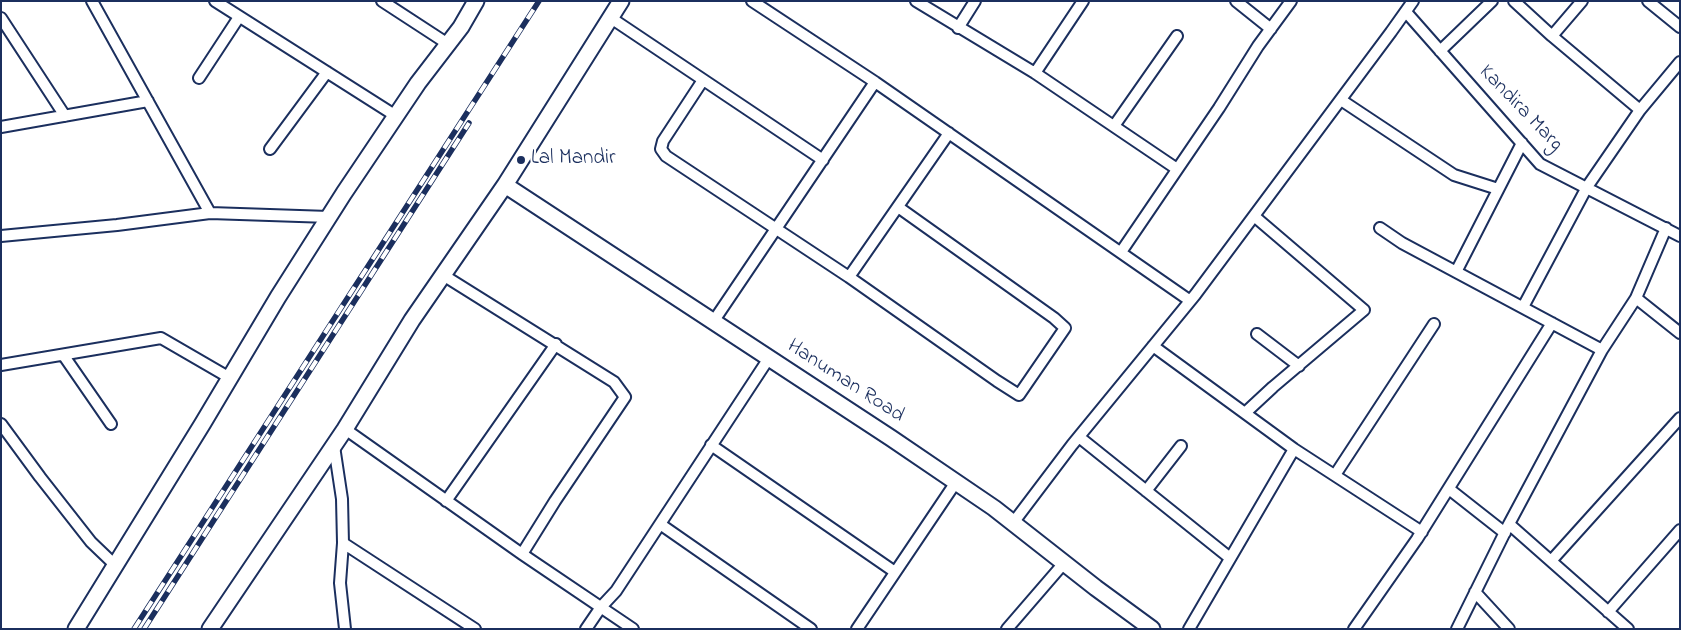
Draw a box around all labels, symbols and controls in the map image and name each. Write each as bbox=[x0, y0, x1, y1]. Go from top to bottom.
street label: Kandira Marg bbox=[1473, 60, 1567, 158]
place label: Lal Mandir bbox=[531, 147, 615, 173]
marker: Lal Mandir bbox=[515, 154, 527, 166]
street label: Hanuman Road bbox=[782, 335, 908, 429]

